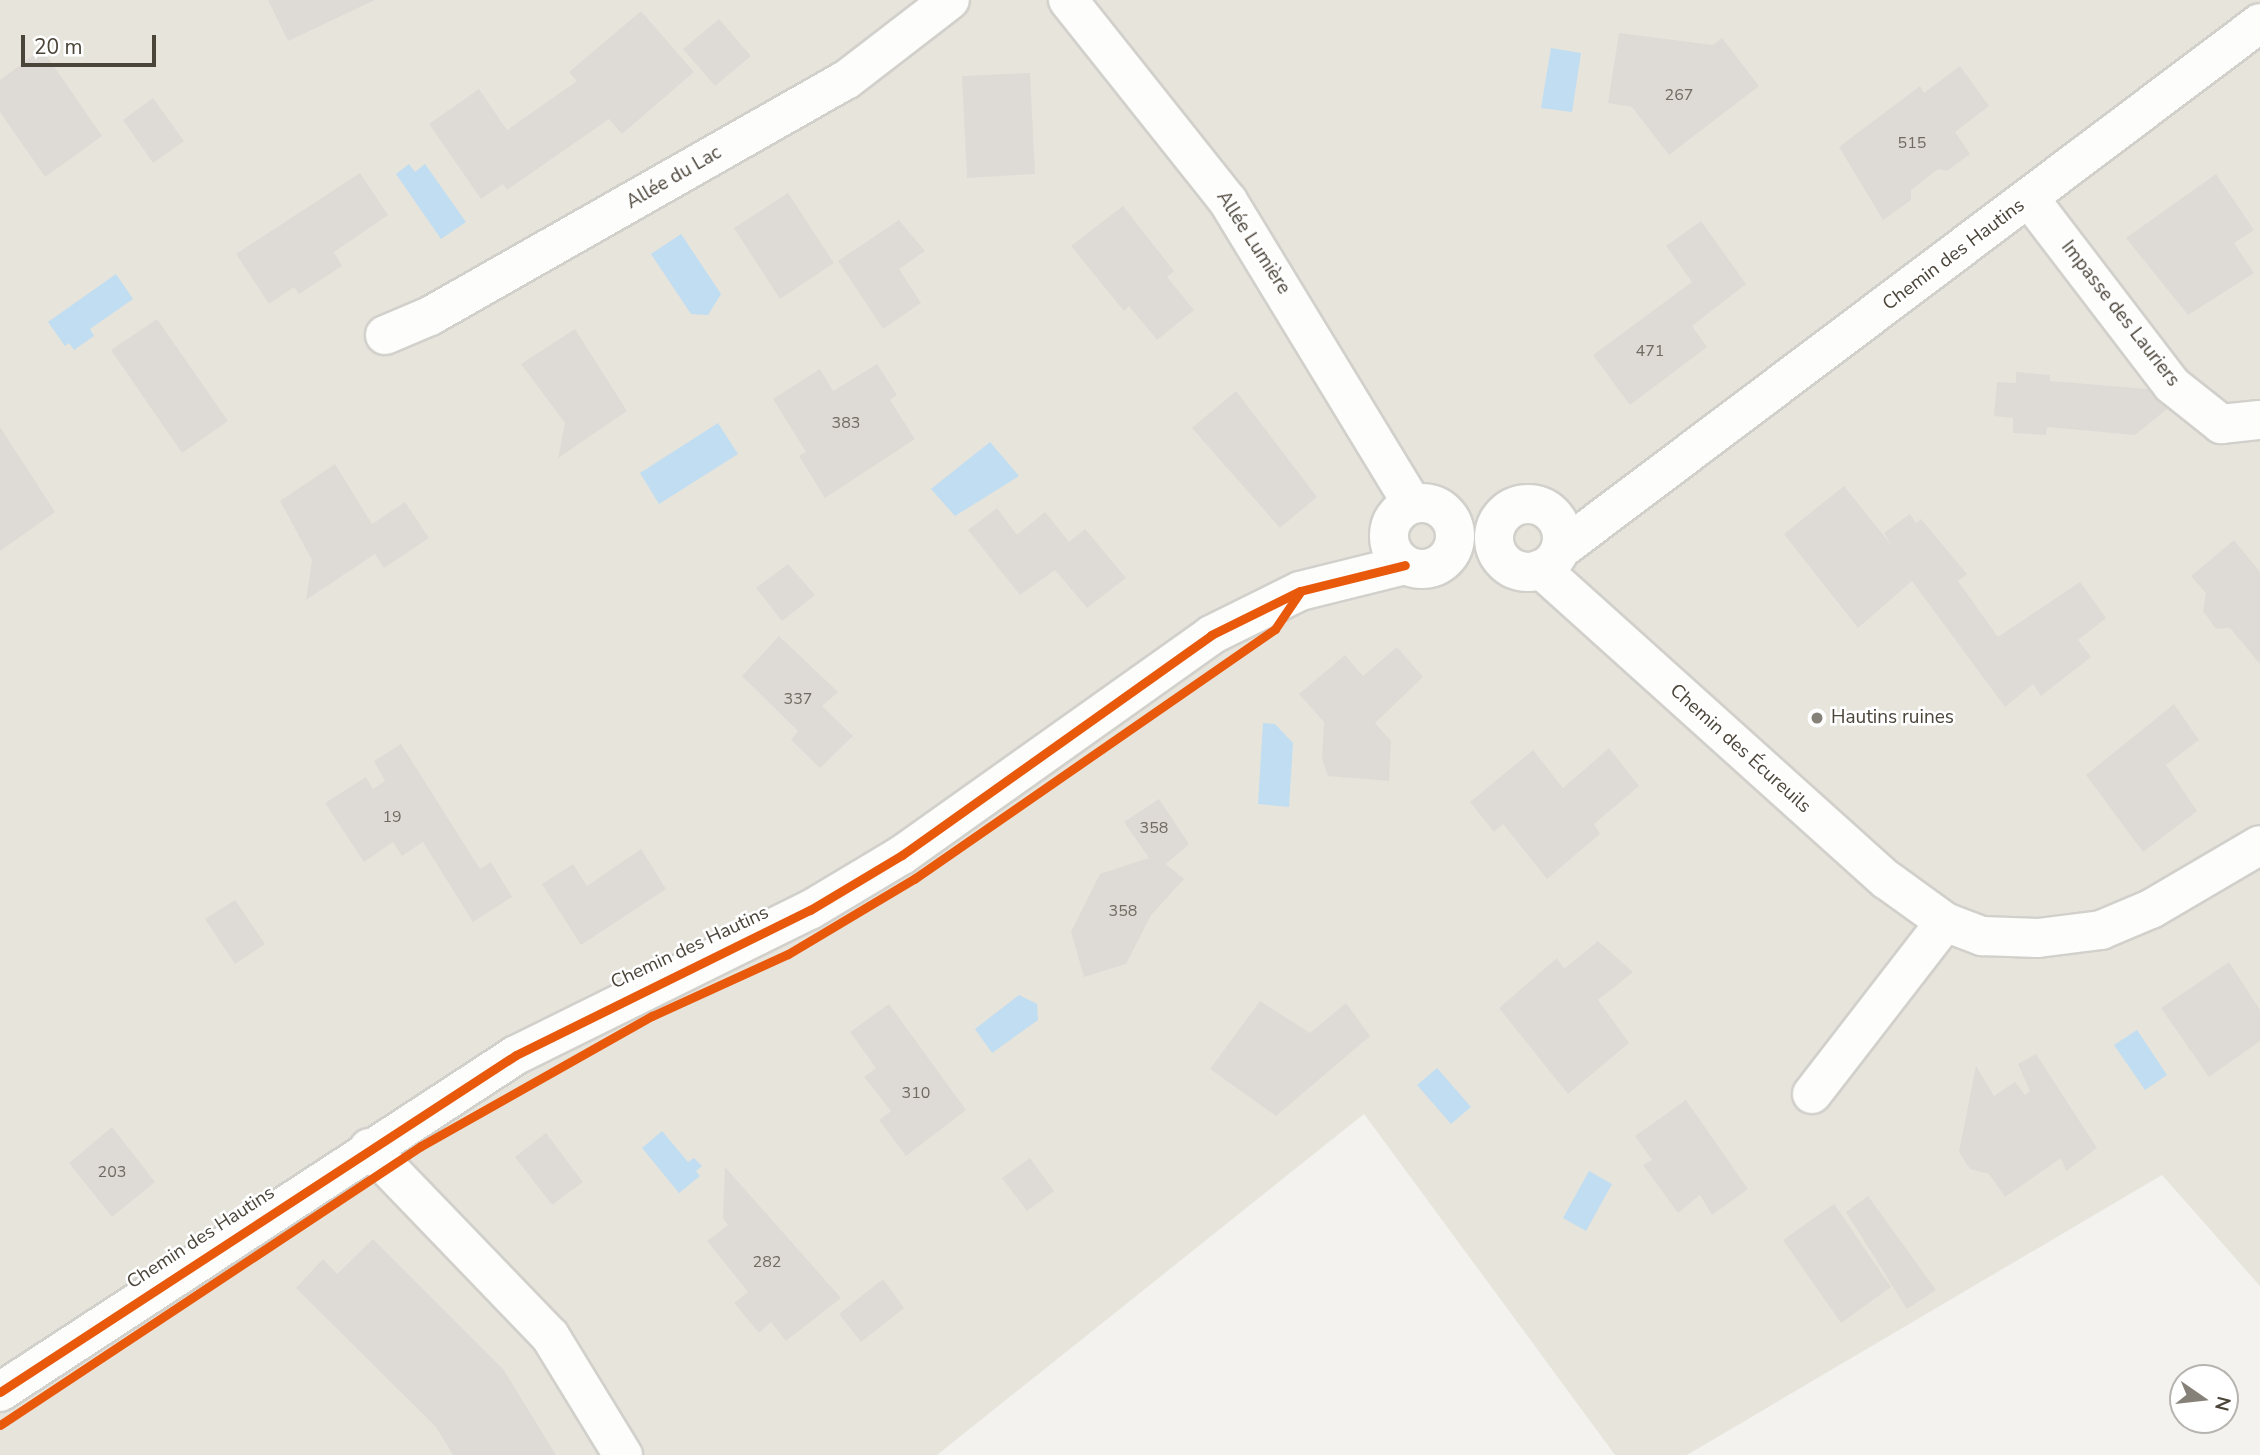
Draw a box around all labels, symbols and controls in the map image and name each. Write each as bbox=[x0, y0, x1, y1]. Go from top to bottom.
scale bar bbox=[24, 21, 159, 65]
text: 20 m bbox=[34, 33, 83, 61]
house number: 267 bbox=[1665, 85, 1693, 105]
house number: 515 bbox=[1898, 133, 1926, 153]
street label: Allée du Lac bbox=[622, 142, 726, 214]
street label: Allée Lumière bbox=[1211, 187, 1295, 299]
street label: Chemin des Hautins bbox=[1879, 194, 2029, 316]
street label: Impasse des Lauriers bbox=[2056, 236, 2184, 392]
house number: 471 bbox=[1636, 341, 1664, 361]
house number: 383 bbox=[832, 413, 860, 433]
street label: Chemin des Écureuils bbox=[1665, 680, 1815, 818]
house number: 337 bbox=[784, 689, 812, 709]
place label: Hautins ruines bbox=[1831, 707, 1954, 729]
marker: Hautins ruines bbox=[1809, 710, 1825, 726]
house number: 19 bbox=[382, 807, 402, 827]
house number: 358 bbox=[1140, 818, 1168, 838]
street label: Chemin des Hautins bbox=[608, 901, 772, 995]
house number: 358 bbox=[1109, 901, 1137, 921]
house number: 310 bbox=[902, 1083, 930, 1103]
house number: 203 bbox=[98, 1162, 126, 1182]
street label: Chemin des Hautins bbox=[123, 1182, 279, 1294]
house number: 282 bbox=[753, 1252, 781, 1272]
north arrow bbox=[2169, 1364, 2239, 1434]
text: N bbox=[2208, 1394, 2237, 1414]

